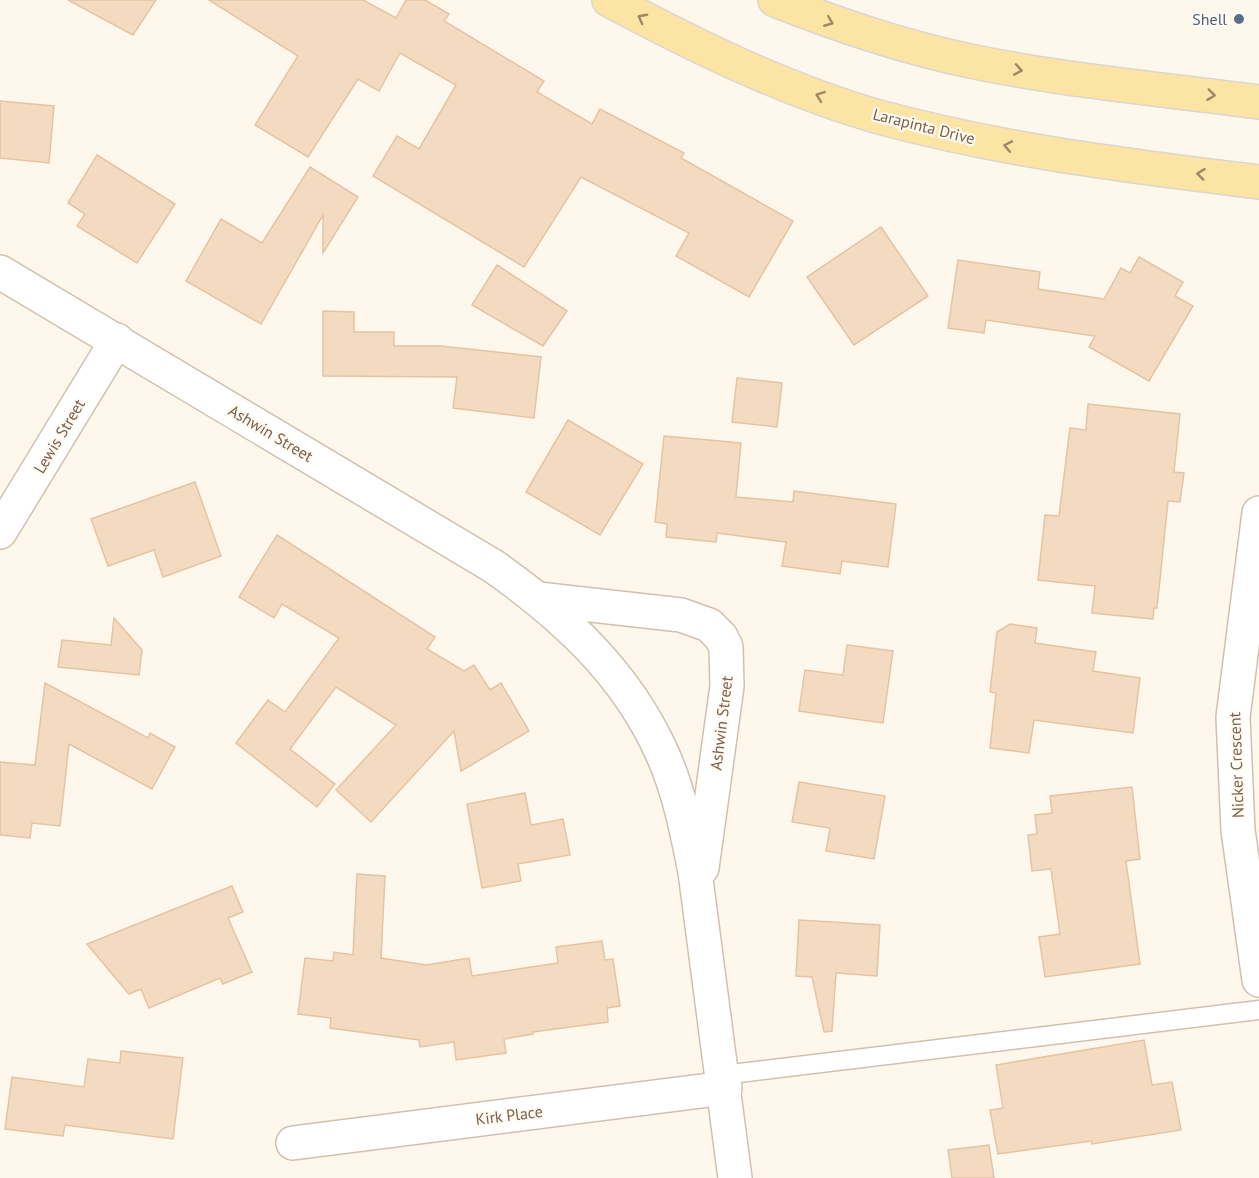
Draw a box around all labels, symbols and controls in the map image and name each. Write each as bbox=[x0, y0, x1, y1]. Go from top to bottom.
place label: Shell bbox=[1192, 9, 1227, 29]
marker: Shell bbox=[1232, 12, 1246, 26]
one-way arrow bbox=[637, 14, 648, 25]
one-way arrow bbox=[823, 14, 834, 27]
one-way arrow bbox=[1012, 63, 1022, 76]
one-way arrow bbox=[1206, 89, 1216, 101]
one-way arrow bbox=[815, 90, 826, 103]
street label: Larapinta Drive bbox=[871, 104, 977, 148]
one-way arrow bbox=[1003, 140, 1013, 153]
one-way arrow bbox=[1196, 169, 1206, 181]
street label: Lewis Street bbox=[29, 395, 89, 477]
street label: Ashwin Street bbox=[225, 400, 317, 466]
street label: Ashwin Street bbox=[705, 674, 737, 771]
street label: Nicker Crescent bbox=[1224, 711, 1248, 818]
street label: Kirk Place bbox=[474, 1101, 544, 1129]

